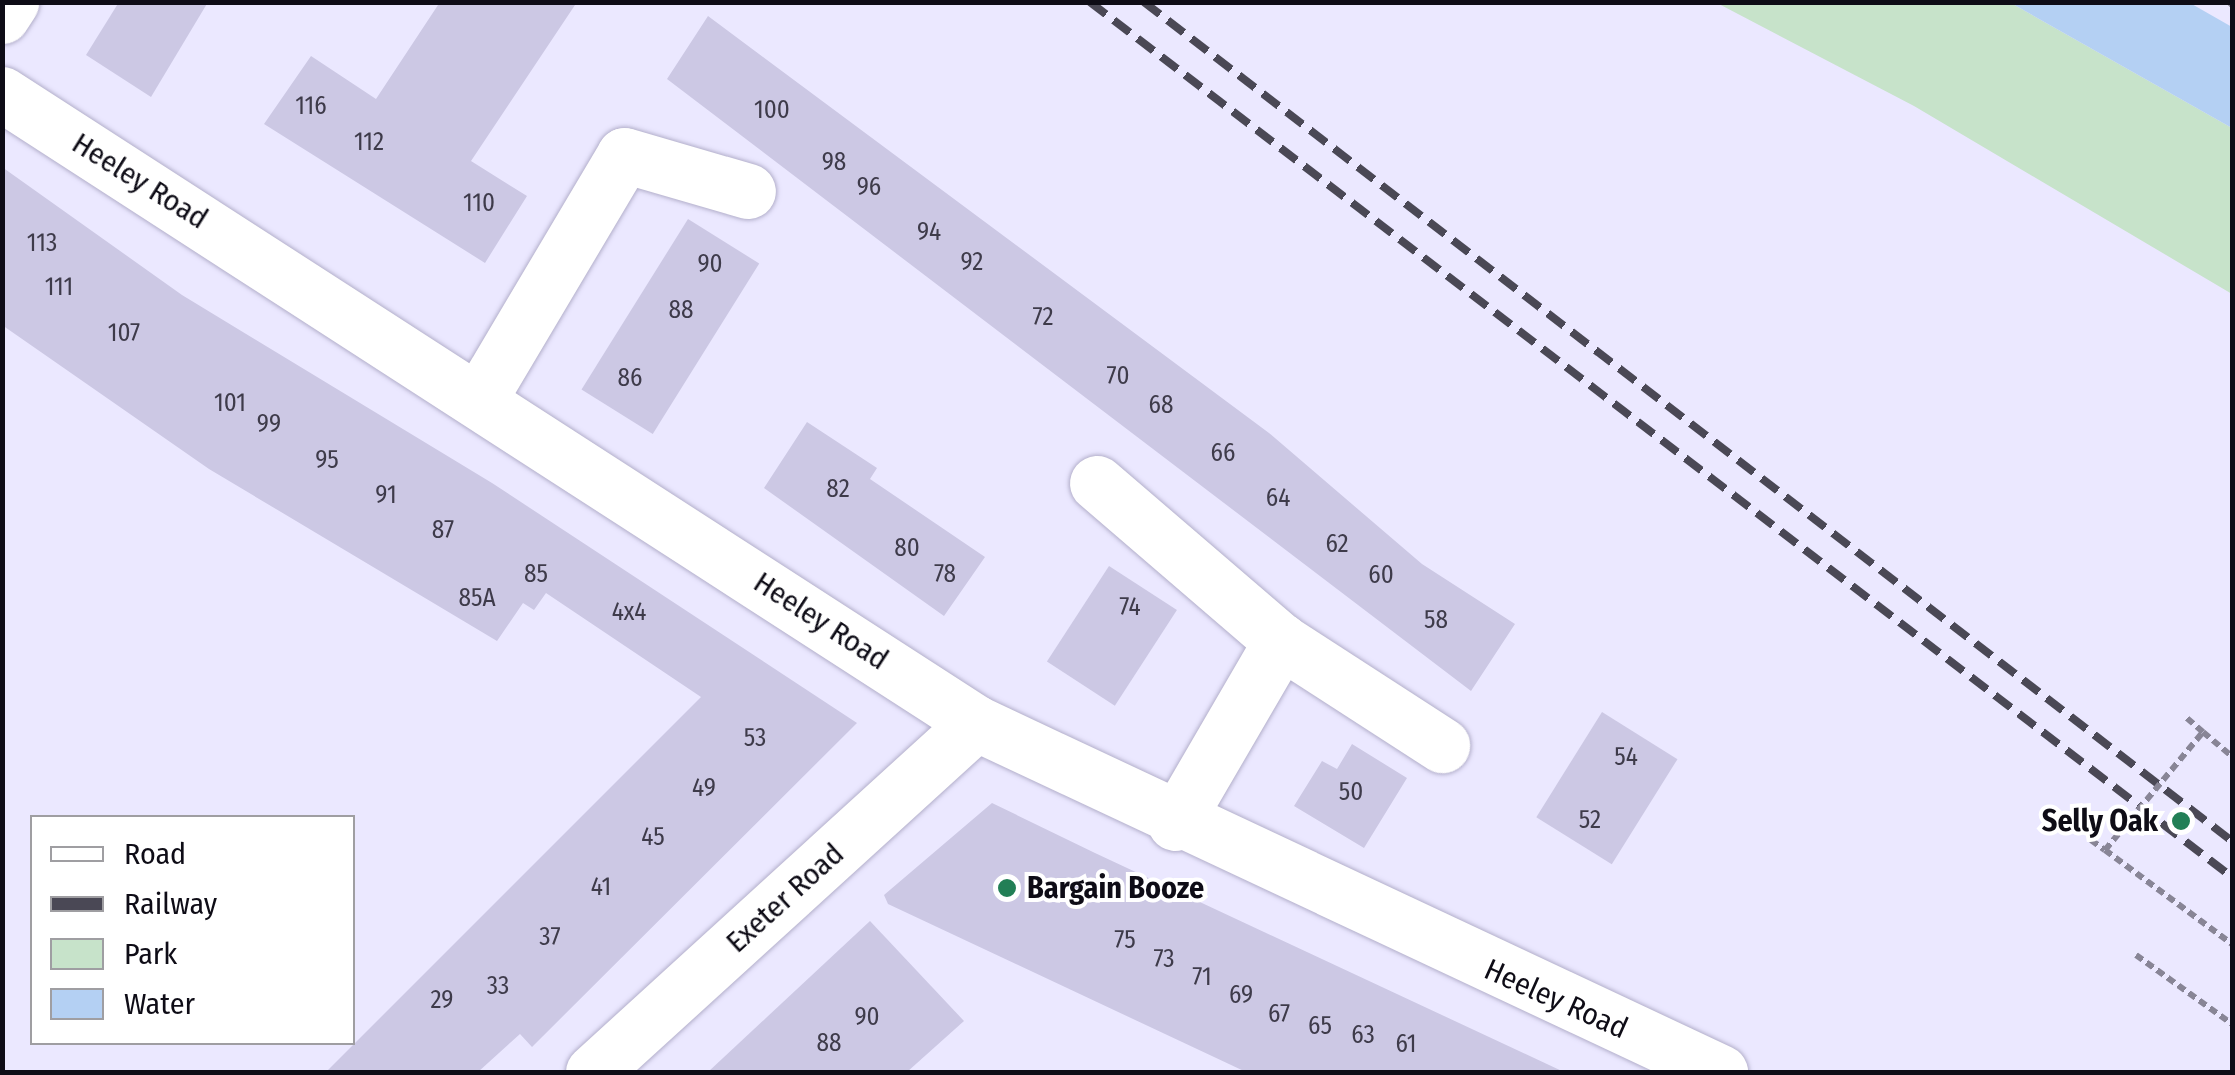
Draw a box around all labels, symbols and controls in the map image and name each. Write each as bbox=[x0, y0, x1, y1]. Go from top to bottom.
house number: 116 bbox=[295, 91, 327, 121]
house number: 100 bbox=[754, 95, 790, 125]
street label: Heeley Road bbox=[66, 125, 214, 237]
house number: 112 bbox=[354, 127, 384, 157]
house number: 98 bbox=[822, 147, 846, 177]
house number: 96 bbox=[857, 172, 881, 202]
house number: 110 bbox=[463, 188, 495, 218]
house number: 94 bbox=[917, 217, 941, 247]
house number: 113 bbox=[27, 228, 57, 258]
house number: 92 bbox=[961, 247, 983, 277]
house number: 90 bbox=[697, 249, 723, 279]
house number: 111 bbox=[45, 272, 73, 302]
house number: 88 bbox=[669, 295, 693, 325]
house number: 72 bbox=[1033, 302, 1053, 332]
house number: 107 bbox=[108, 318, 140, 348]
house number: 70 bbox=[1107, 361, 1129, 391]
house number: 86 bbox=[618, 363, 642, 393]
house number: 101 bbox=[214, 388, 246, 418]
house number: 68 bbox=[1149, 390, 1173, 420]
house number: 99 bbox=[257, 409, 281, 439]
house number: 66 bbox=[1211, 438, 1235, 468]
house number: 95 bbox=[315, 445, 339, 475]
house number: 82 bbox=[826, 474, 850, 504]
house number: 91 bbox=[375, 480, 397, 510]
house number: 64 bbox=[1266, 483, 1290, 513]
house number: 87 bbox=[432, 515, 454, 545]
house number: 62 bbox=[1325, 529, 1349, 559]
house number: 80 bbox=[894, 533, 920, 563]
house number: 85 bbox=[524, 559, 548, 589]
house number: 78 bbox=[934, 559, 956, 589]
house number: 60 bbox=[1368, 560, 1394, 590]
street label: Heeley Road bbox=[747, 564, 895, 678]
house number: 85A bbox=[458, 583, 496, 613]
house number: 74 bbox=[1119, 592, 1141, 622]
house number: 4x4 bbox=[612, 597, 646, 627]
house number: 58 bbox=[1424, 605, 1448, 635]
house number: 53 bbox=[744, 723, 766, 753]
house number: 54 bbox=[1614, 742, 1638, 772]
house number: 49 bbox=[692, 773, 716, 803]
house number: 50 bbox=[1339, 777, 1363, 807]
place label: Selly Oak bbox=[2042, 803, 2158, 839]
house number: 52 bbox=[1579, 805, 1601, 835]
marker: Selly Oak bbox=[2168, 808, 2194, 834]
legend bbox=[30, 815, 355, 1045]
house number: 45 bbox=[641, 822, 665, 852]
text: Road bbox=[124, 836, 186, 872]
street label: Exeter Road bbox=[719, 836, 851, 960]
place label: Bargain Booze bbox=[1027, 870, 1204, 906]
house number: 41 bbox=[591, 872, 611, 902]
marker: Bargain Booze bbox=[996, 877, 1018, 899]
text: Railway bbox=[124, 886, 217, 922]
house number: 37 bbox=[539, 922, 561, 952]
house number: 75 bbox=[1114, 925, 1136, 955]
text: Park bbox=[124, 936, 177, 972]
house number: 73 bbox=[1153, 944, 1175, 974]
street label: Heeley Road bbox=[1479, 951, 1633, 1047]
house number: 71 bbox=[1192, 962, 1212, 992]
house number: 33 bbox=[487, 971, 509, 1001]
house number: 69 bbox=[1229, 980, 1253, 1010]
house number: 29 bbox=[431, 985, 453, 1015]
text: Water bbox=[124, 986, 195, 1022]
house number: 67 bbox=[1268, 999, 1290, 1029]
house number: 90 bbox=[854, 1002, 880, 1032]
house number: 65 bbox=[1308, 1011, 1332, 1041]
house number: 63 bbox=[1351, 1020, 1375, 1050]
house number: 88 bbox=[817, 1028, 841, 1058]
house number: 61 bbox=[1395, 1029, 1417, 1059]

